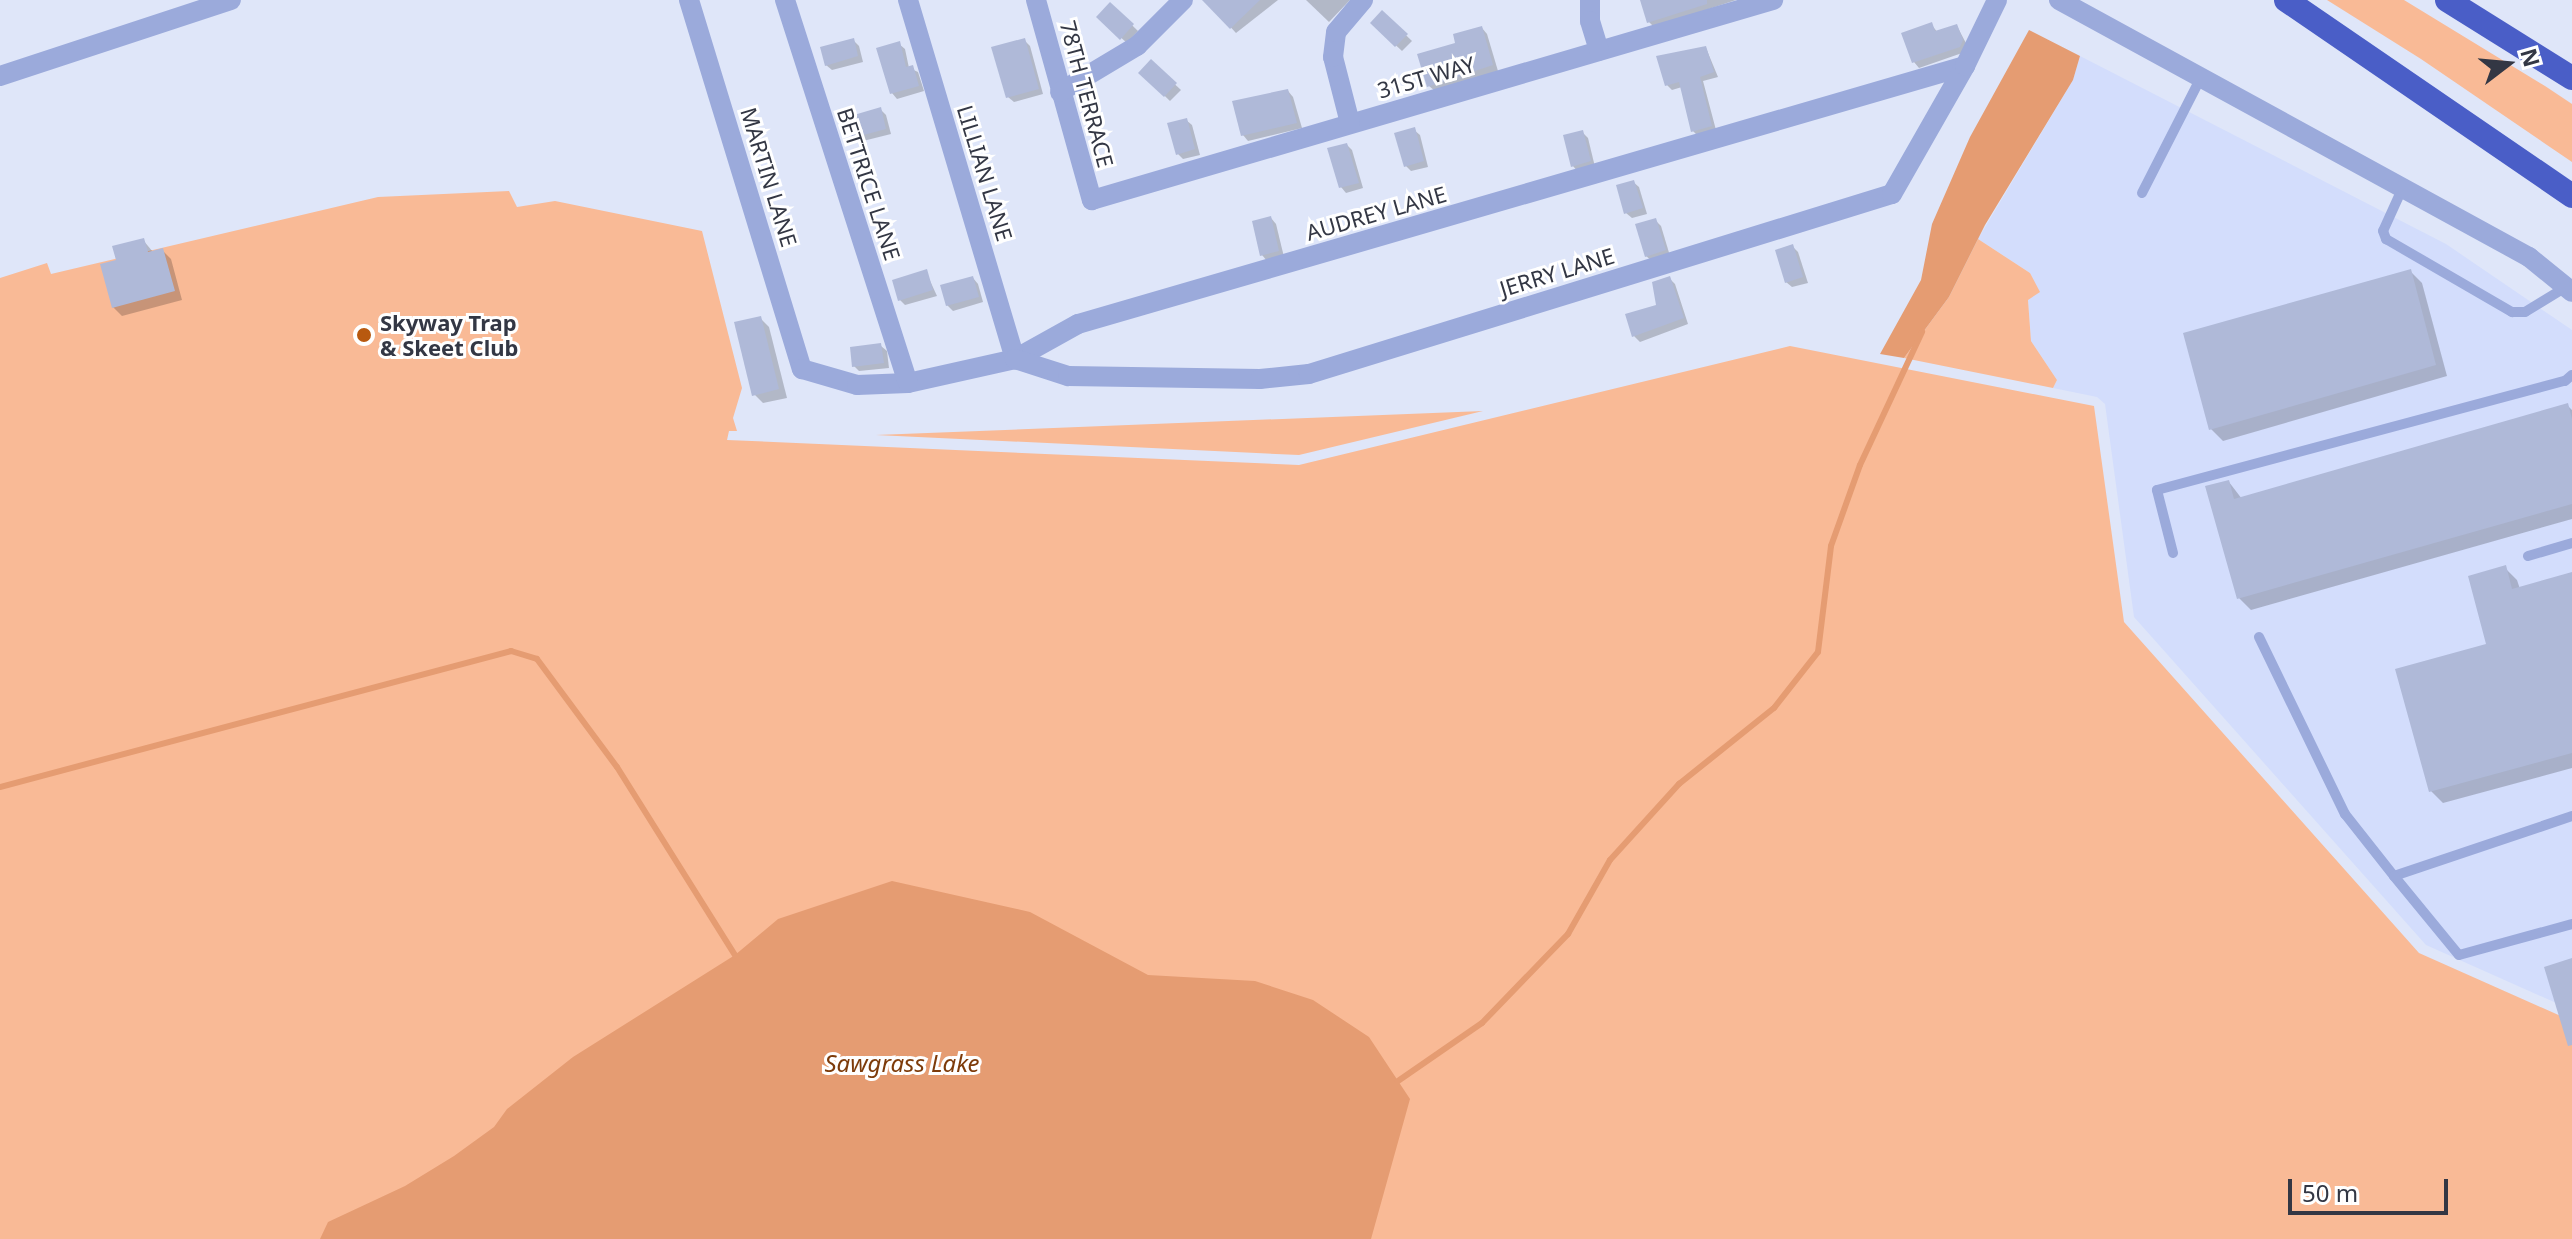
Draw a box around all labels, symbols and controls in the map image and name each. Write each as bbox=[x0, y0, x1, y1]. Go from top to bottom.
street label: 78TH TERRACE bbox=[1055, 18, 1119, 170]
north arrow bbox=[2468, 24, 2548, 104]
text: N bbox=[2514, 45, 2548, 70]
street label: 31ST WAY bbox=[1374, 51, 1478, 103]
street label: LILLIAN LANE bbox=[952, 102, 1018, 244]
street label: MARTIN LANE bbox=[735, 104, 803, 250]
street label: BETTRICE LANE bbox=[832, 104, 906, 264]
street label: AUDREY LANE bbox=[1303, 180, 1449, 246]
street label: JERRY LANE bbox=[1497, 242, 1617, 302]
place label: Skyway Trap & Skeet Club bbox=[380, 309, 518, 360]
marker: Skyway Trap & Skeet Club bbox=[355, 326, 373, 344]
water label: Sawgrass Lake bbox=[824, 1049, 980, 1077]
scale bar bbox=[2292, 1163, 2452, 1213]
text: 50 m bbox=[2302, 1176, 2358, 1209]

